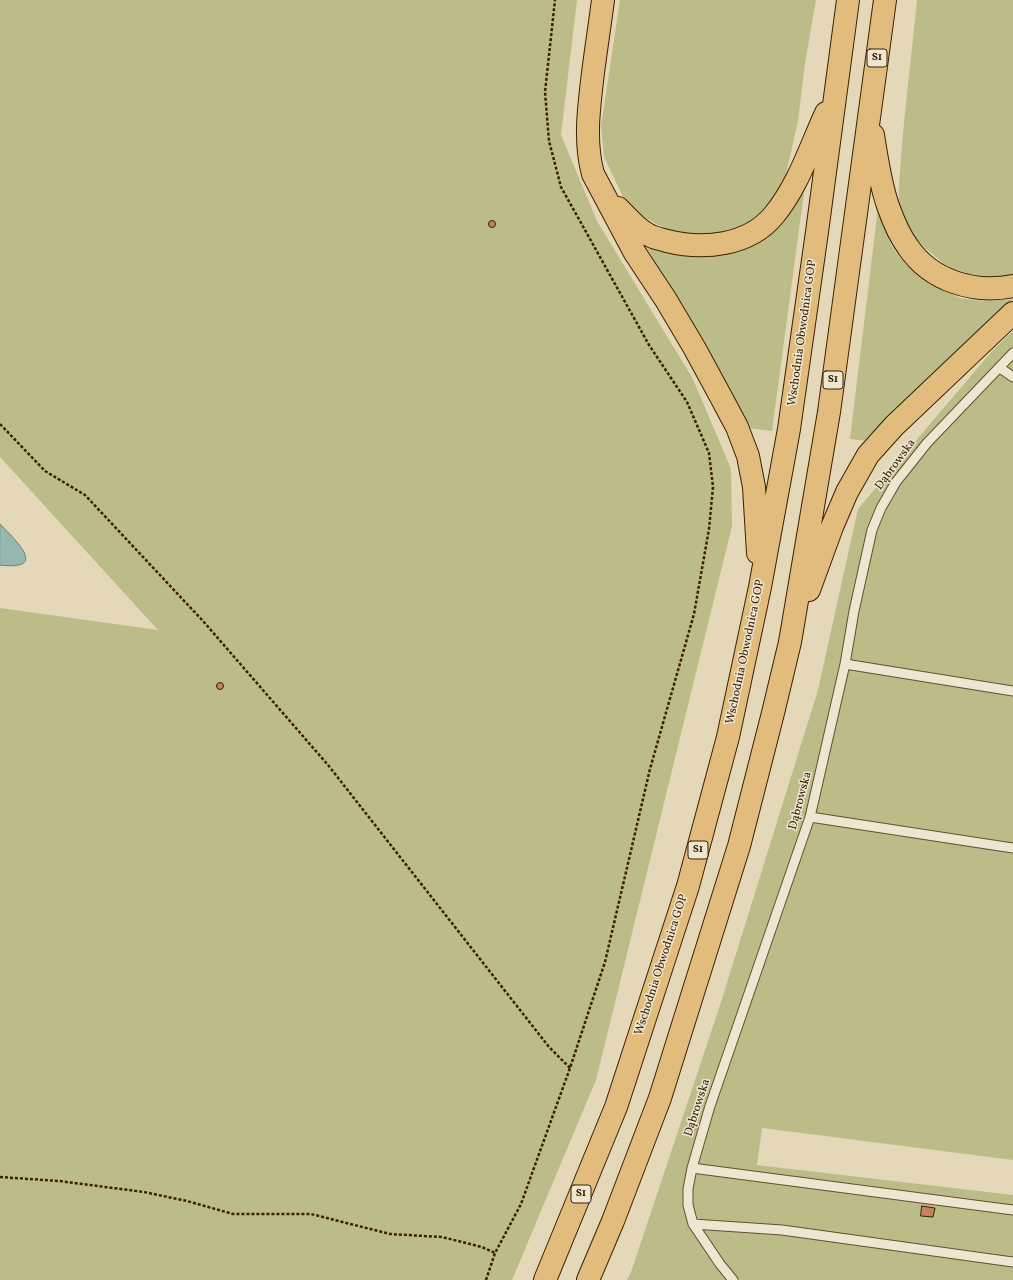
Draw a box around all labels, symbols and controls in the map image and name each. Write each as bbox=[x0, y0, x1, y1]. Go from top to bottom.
road number: S1 bbox=[867, 49, 887, 67]
street label: Wschodnia Obwodnica GOP bbox=[786, 259, 820, 407]
road number: S1 bbox=[823, 371, 843, 389]
street label: Dąbrowska bbox=[873, 437, 919, 493]
street label: Wschodnia Obwodnica GOP bbox=[724, 578, 768, 726]
street label: Dąbrowska bbox=[786, 770, 816, 832]
road number: S1 bbox=[688, 841, 708, 859]
street label: Wschodnia Obwodnica GOP bbox=[632, 893, 692, 1037]
street label: Dąbrowska bbox=[682, 1077, 714, 1139]
road number: S1 bbox=[571, 1185, 591, 1203]

